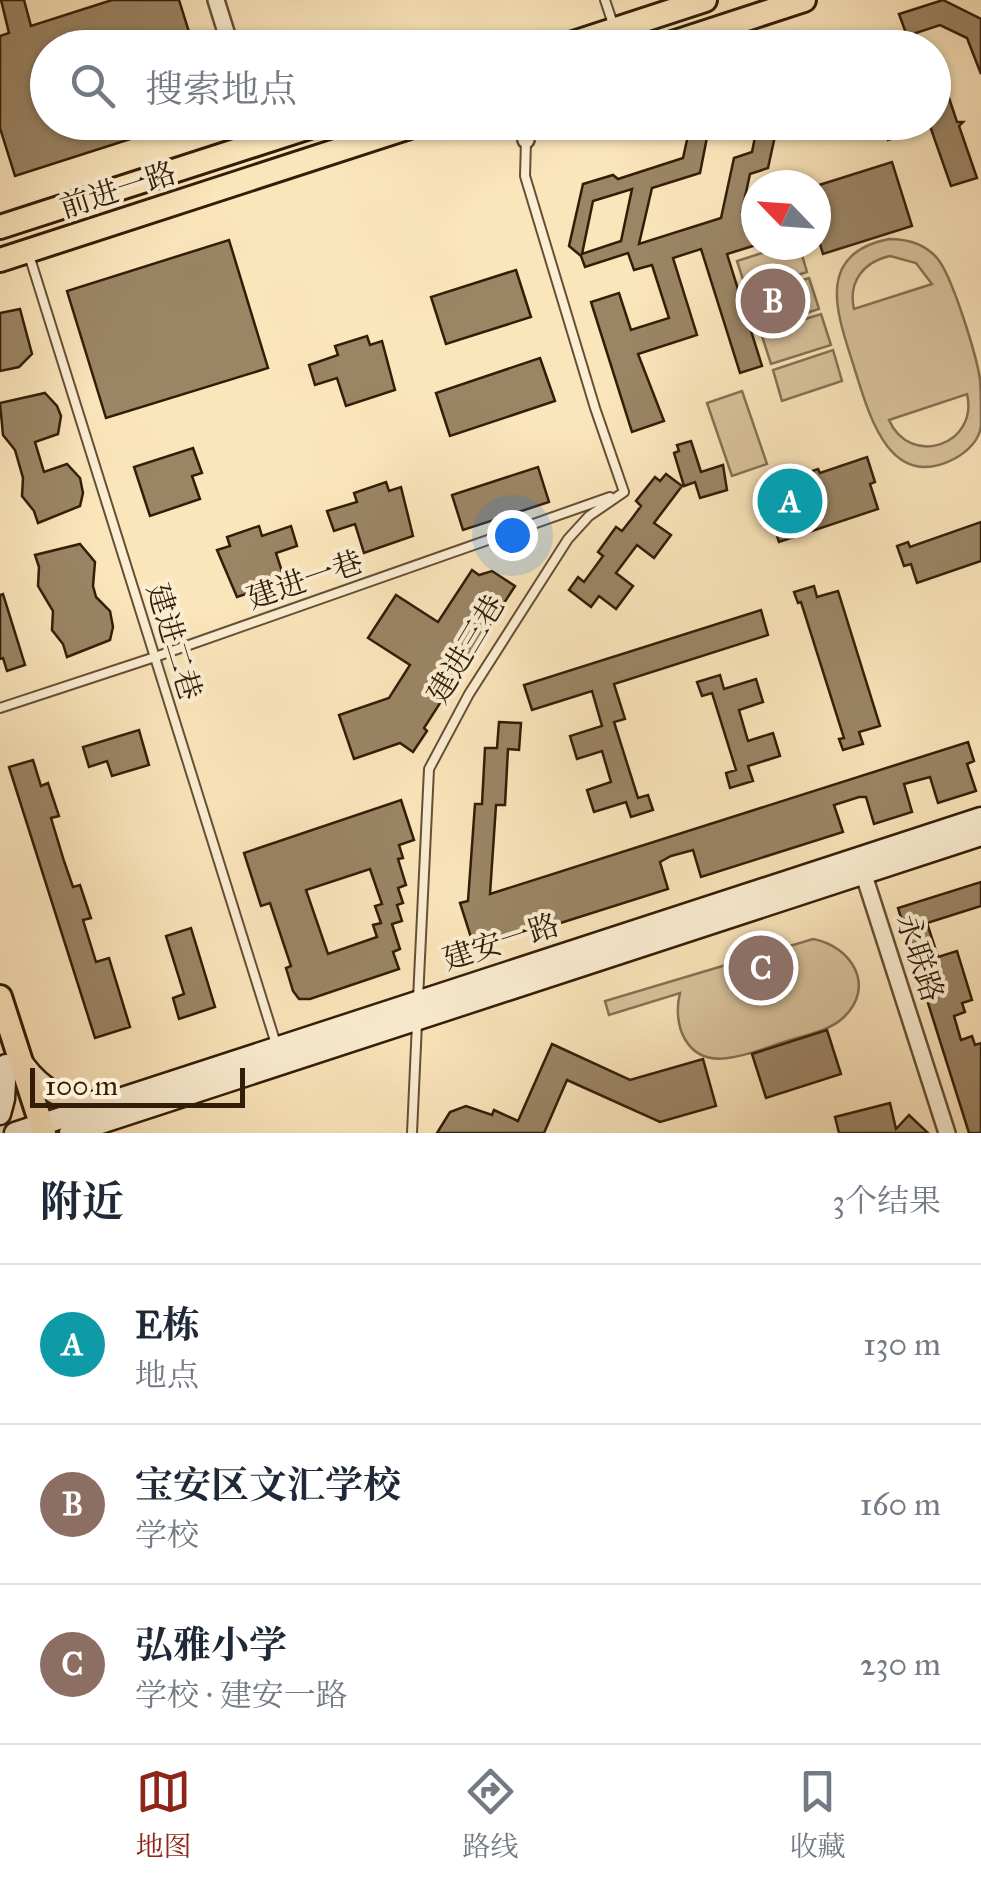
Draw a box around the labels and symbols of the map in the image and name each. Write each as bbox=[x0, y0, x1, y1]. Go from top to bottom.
street label: 前进一路 bbox=[55, 154, 181, 226]
north arrow bbox=[741, 170, 831, 260]
pin: B bbox=[740, 264, 806, 338]
pin: A bbox=[758, 464, 822, 538]
your location bbox=[487, 510, 538, 561]
street label: 建进一巷 bbox=[242, 543, 368, 617]
street label: 建进二巷 bbox=[139, 579, 209, 705]
street label: 建进三巷 bbox=[420, 588, 512, 710]
street label: 建安一路 bbox=[438, 906, 564, 978]
street label: 永联路 bbox=[889, 910, 951, 1006]
pin: C bbox=[728, 930, 794, 1006]
scale bar bbox=[30, 1063, 245, 1108]

